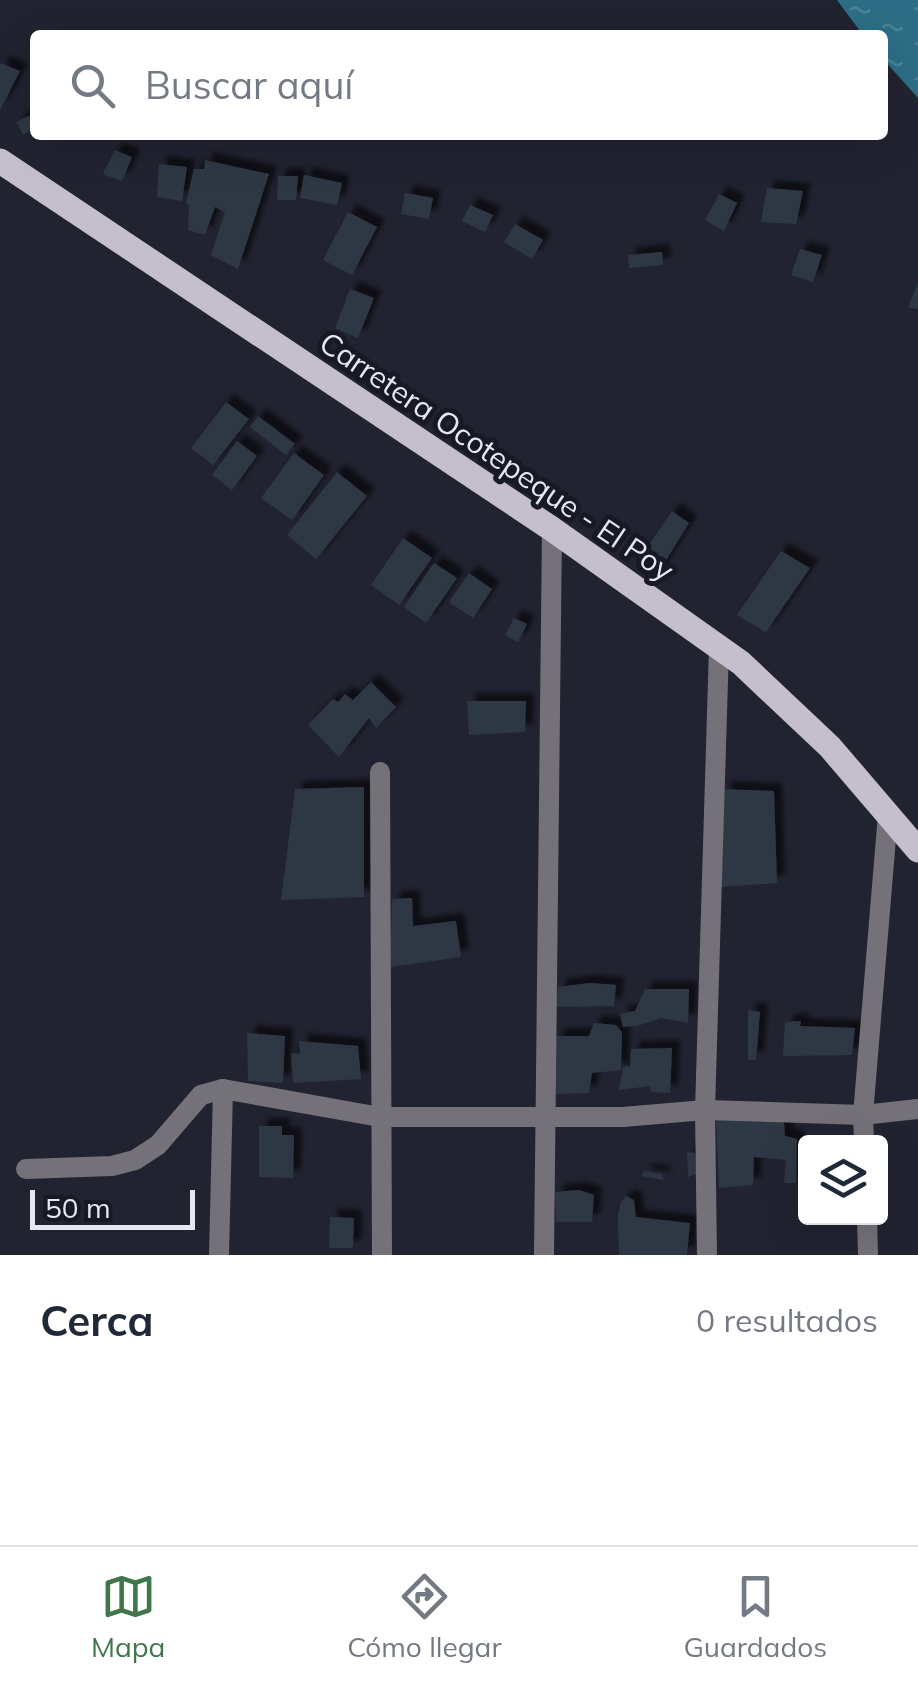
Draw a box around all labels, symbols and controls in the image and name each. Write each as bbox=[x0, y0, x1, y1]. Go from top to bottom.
search box bbox=[30, 30, 888, 140]
icon: search bbox=[65, 58, 120, 113]
text: Buscar aquí bbox=[145, 61, 353, 109]
street label: Carretera Ocotepeque - El Poy bbox=[313, 323, 681, 589]
map controls bbox=[798, 1135, 888, 1225]
button: layers bbox=[798, 1135, 888, 1225]
scale bar bbox=[30, 1185, 195, 1230]
text: 50 m bbox=[45, 1190, 111, 1225]
text: Cerca bbox=[40, 1294, 154, 1347]
text: 0 resultados bbox=[696, 1300, 878, 1340]
tab: Mapa bbox=[91, 1569, 165, 1664]
tab: Cómo llegar bbox=[347, 1569, 502, 1664]
tab: Guardados bbox=[683, 1569, 827, 1664]

